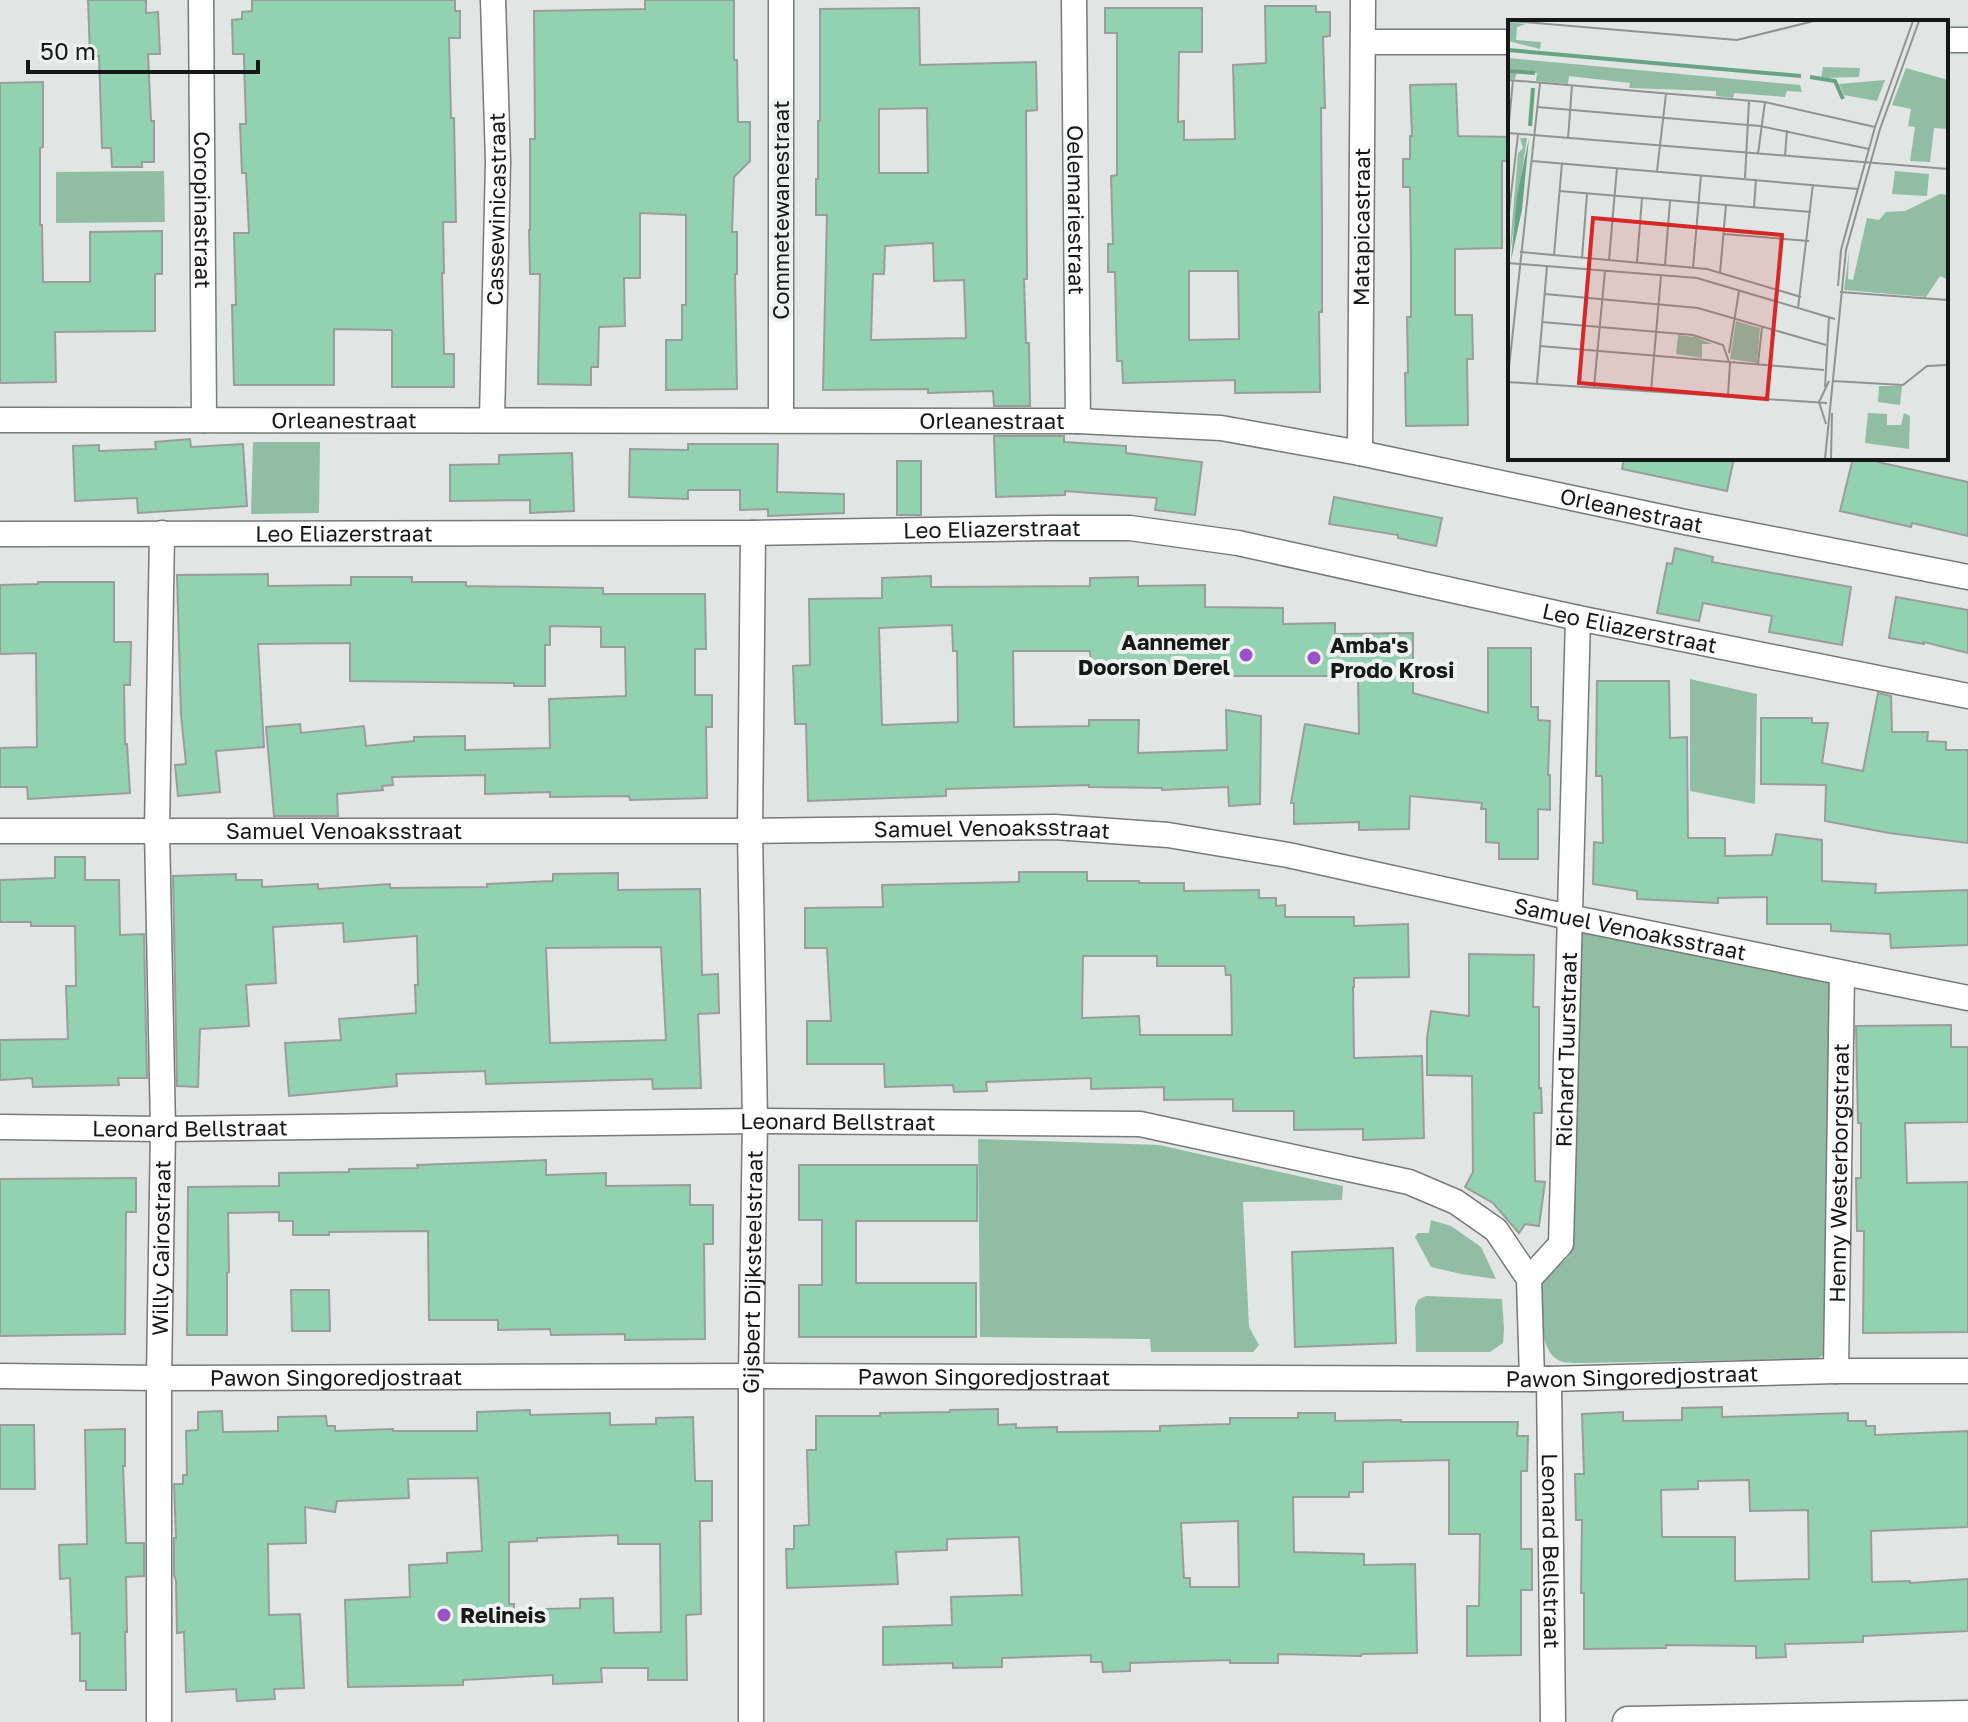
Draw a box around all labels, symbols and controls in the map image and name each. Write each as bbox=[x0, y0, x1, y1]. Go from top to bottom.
inset map bbox=[1508, 20, 1948, 460]
scale bar bbox=[28, 24, 258, 74]
text: 50 m bbox=[40, 36, 96, 65]
street label: Commetewanestraat bbox=[767, 100, 794, 320]
street label: Cassewinicastraat bbox=[481, 112, 511, 306]
street label: Oelemariestraat bbox=[1062, 125, 1091, 295]
street label: Coropinastraat bbox=[189, 131, 217, 289]
street label: Matapicastraat bbox=[1347, 148, 1375, 306]
street label: Orleanestraat bbox=[271, 406, 417, 433]
street label: Orleanestraat bbox=[919, 407, 1065, 434]
street label: Orleanestraat bbox=[1558, 482, 1705, 538]
street label: Leo Eliazerstraat bbox=[903, 514, 1081, 543]
street label: Leo Eliazerstraat bbox=[255, 519, 433, 547]
street label: Leo Eliazerstraat bbox=[1540, 597, 1720, 659]
place label: Aannemer Doorson Derel bbox=[1078, 628, 1230, 680]
place label: Amba's Prodo Krosi bbox=[1330, 631, 1454, 683]
marker: Aannemer Doorson Derel bbox=[1237, 646, 1255, 664]
marker: Amba's Prodo Krosi bbox=[1305, 649, 1323, 667]
street label: Samuel Venoaksstraat bbox=[874, 813, 1111, 844]
street label: Samuel Venoaksstraat bbox=[226, 817, 462, 844]
street label: Samuel Venoaksstraat bbox=[1512, 891, 1749, 966]
street label: Richard Tuurstraat bbox=[1550, 951, 1582, 1148]
street label: Henny Westerborgstraat bbox=[1823, 1043, 1854, 1303]
street label: Leonard Bellstraat bbox=[740, 1107, 936, 1135]
street label: Leonard Bellstraat bbox=[92, 1113, 288, 1142]
street label: Gijsbert Dijksteelstraat bbox=[737, 1150, 768, 1394]
street label: Willy Cairostraat bbox=[146, 1160, 175, 1336]
street label: Pawon Singoredjostraat bbox=[1506, 1359, 1759, 1392]
street label: Pawon Singoredjostraat bbox=[858, 1362, 1110, 1390]
street label: Pawon Singoredjostraat bbox=[210, 1363, 462, 1391]
street label: Leonard Bellstraat bbox=[1537, 1453, 1566, 1649]
place label: Relineis bbox=[460, 1601, 546, 1628]
marker: Relineis bbox=[435, 1606, 453, 1624]

